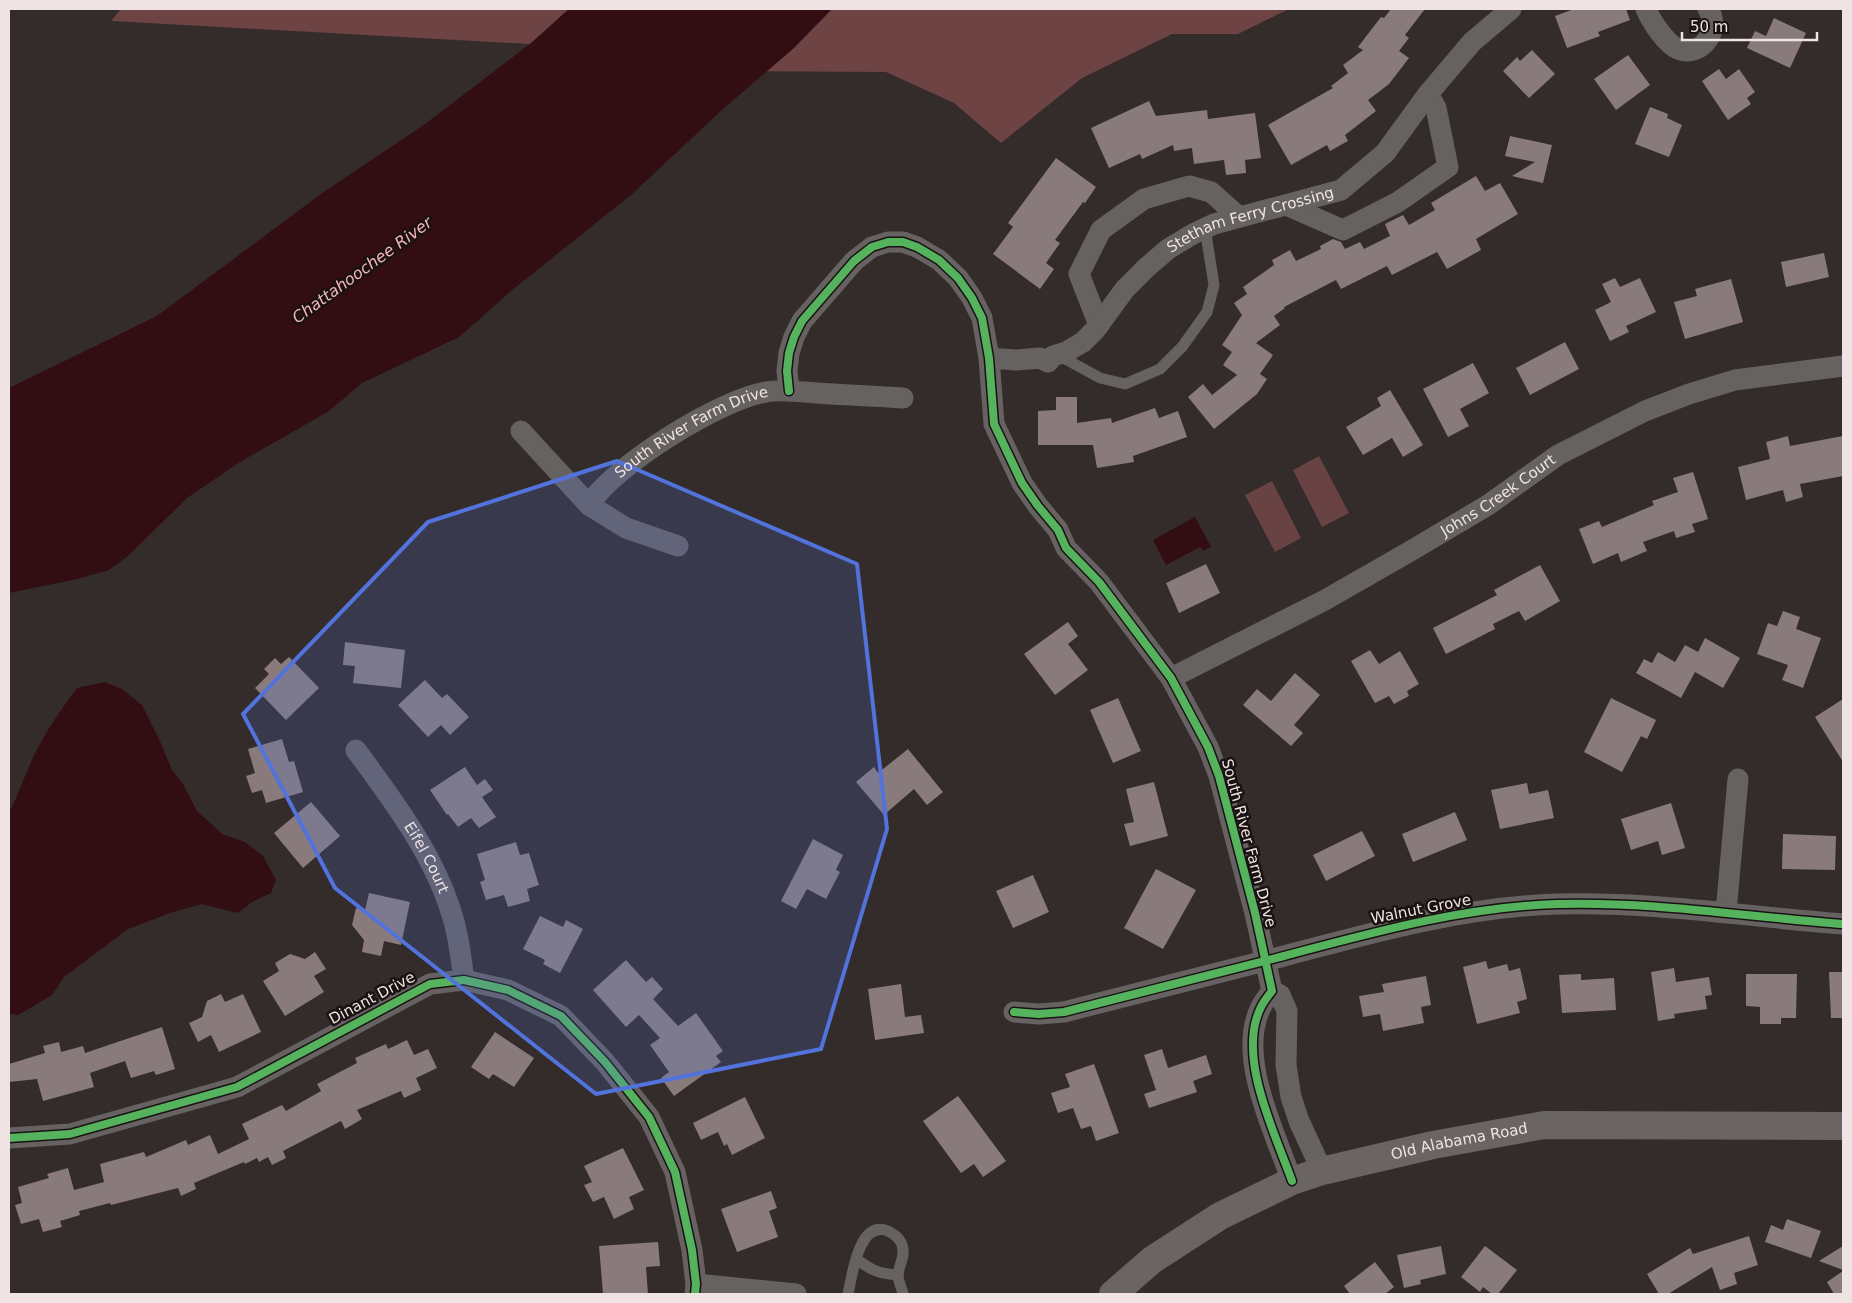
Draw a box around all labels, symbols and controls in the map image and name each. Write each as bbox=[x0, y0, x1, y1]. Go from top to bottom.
scale bar bbox=[1682, 10, 1817, 42]
text: 50 m bbox=[1690, 18, 1728, 36]
street label: Stetham Ferry Crossing bbox=[1164, 183, 1336, 257]
water label: Chattahoochee River bbox=[288, 212, 437, 327]
street label: South River Farm Drive bbox=[611, 383, 770, 482]
street label: Johns Creek Court bbox=[1436, 450, 1559, 541]
street label: South River Farm Drive bbox=[1218, 757, 1280, 929]
street label: Eifel Court bbox=[400, 819, 453, 896]
street label: Walnut Grove bbox=[1369, 890, 1473, 928]
street label: Dinant Drive bbox=[326, 968, 418, 1028]
street label: Old Alabama Road bbox=[1389, 1119, 1529, 1164]

